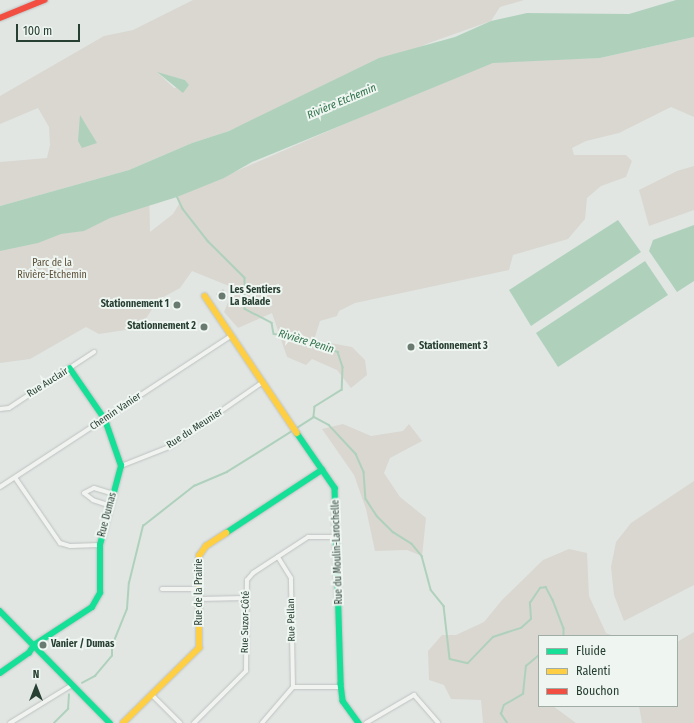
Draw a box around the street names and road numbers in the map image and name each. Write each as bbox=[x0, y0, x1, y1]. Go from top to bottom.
street label: Rue Auclair bbox=[25, 366, 71, 400]
street label: Chemin Vanier bbox=[88, 391, 144, 433]
street label: Rue du Meunier bbox=[165, 406, 225, 452]
street label: Rue Dumas bbox=[96, 491, 120, 539]
street label: Rue du Moulin-Larochelle bbox=[330, 499, 346, 605]
street label: Rue de la Prairie bbox=[194, 558, 206, 626]
street label: Rue Suzor-Côté bbox=[239, 591, 253, 653]
street label: Rue Pellan bbox=[286, 598, 298, 642]

